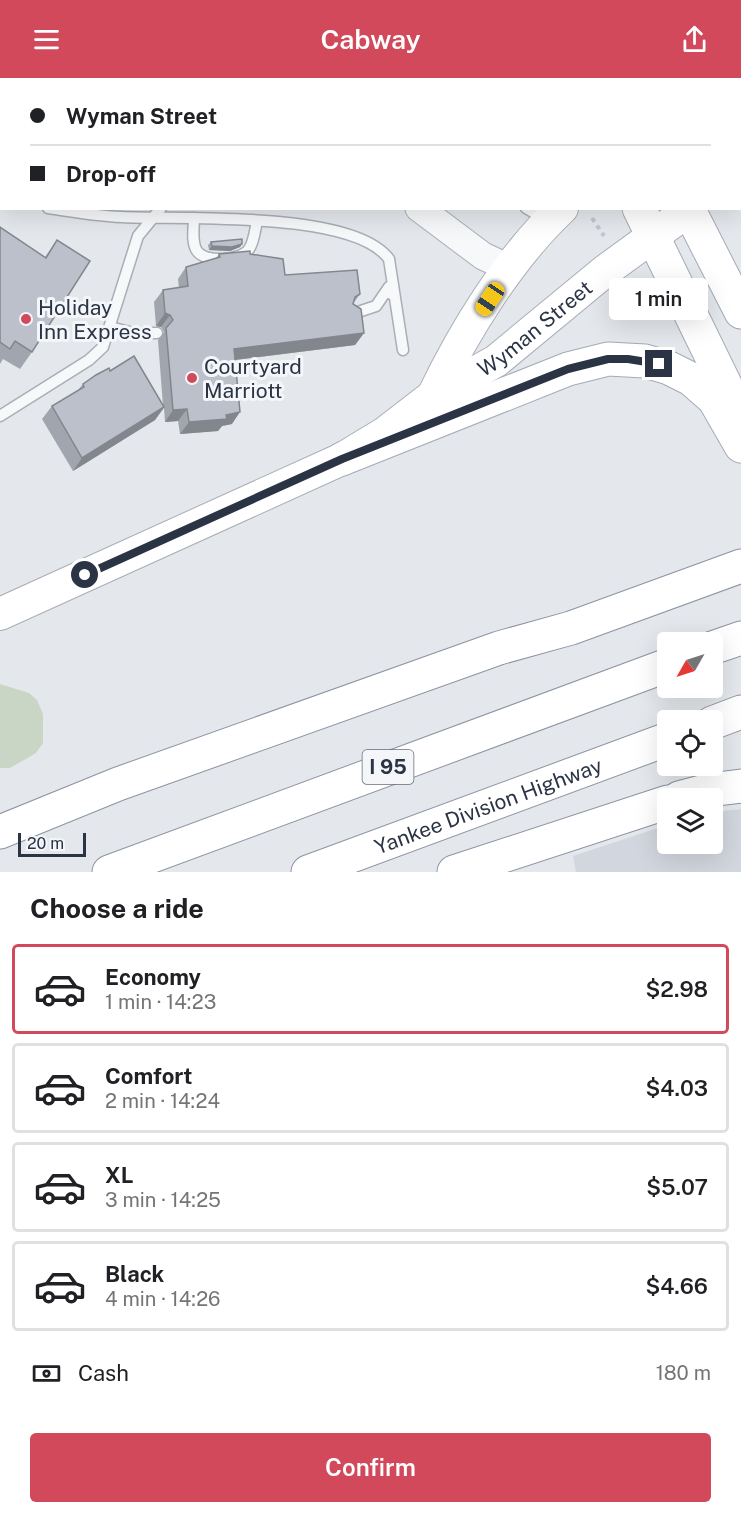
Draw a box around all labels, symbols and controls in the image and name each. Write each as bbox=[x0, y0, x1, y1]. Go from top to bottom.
icon: menu bbox=[30, 23, 63, 56]
text: Cabway bbox=[320, 23, 421, 55]
icon: share bbox=[678, 23, 711, 56]
text: Wyman Street bbox=[66, 103, 217, 129]
text: Drop-off bbox=[66, 161, 156, 187]
street label: Wyman Street bbox=[473, 275, 597, 381]
callout: 1 min bbox=[610, 277, 708, 319]
car bbox=[472, 279, 508, 319]
text: 1 min bbox=[635, 287, 682, 311]
place label: Holiday Inn Express bbox=[38, 295, 152, 344]
marker: Holiday Inn Express bbox=[19, 312, 33, 326]
route end bbox=[645, 350, 672, 377]
place label: Courtyard Marriott bbox=[204, 354, 302, 403]
marker: Courtyard Marriott bbox=[185, 371, 199, 385]
route start bbox=[71, 561, 98, 588]
north arrow bbox=[657, 632, 723, 698]
map controls bbox=[657, 632, 723, 854]
button: locate bbox=[657, 710, 723, 776]
road number: I 95 bbox=[362, 750, 414, 784]
street label: Yankee Division Highway bbox=[371, 752, 605, 859]
button: layers bbox=[657, 788, 723, 854]
scale bar bbox=[18, 830, 86, 858]
text: 20 m bbox=[27, 834, 64, 853]
text: Choose a ride bbox=[30, 892, 204, 924]
icon: car bbox=[33, 962, 87, 1016]
text: Economy bbox=[105, 964, 201, 990]
text: $2.98 bbox=[646, 976, 708, 1002]
text: 1 min · 14:23 bbox=[105, 990, 216, 1014]
icon: car bbox=[33, 1061, 87, 1115]
text: Comfort bbox=[105, 1063, 192, 1089]
text: $4.03 bbox=[646, 1075, 708, 1101]
text: 2 min · 14:24 bbox=[105, 1089, 220, 1113]
icon: car bbox=[33, 1160, 87, 1214]
text: XL bbox=[105, 1162, 133, 1188]
text: $5.07 bbox=[646, 1174, 708, 1200]
text: 3 min · 14:25 bbox=[105, 1188, 221, 1212]
icon: car bbox=[33, 1259, 87, 1313]
text: Black bbox=[105, 1261, 164, 1287]
text: $4.66 bbox=[645, 1273, 708, 1299]
text: 4 min · 14:26 bbox=[105, 1287, 221, 1311]
icon: cash bbox=[30, 1357, 63, 1390]
text: Cash bbox=[78, 1360, 129, 1386]
text: 180 m bbox=[656, 1361, 711, 1385]
button: Confirm bbox=[30, 1433, 711, 1502]

